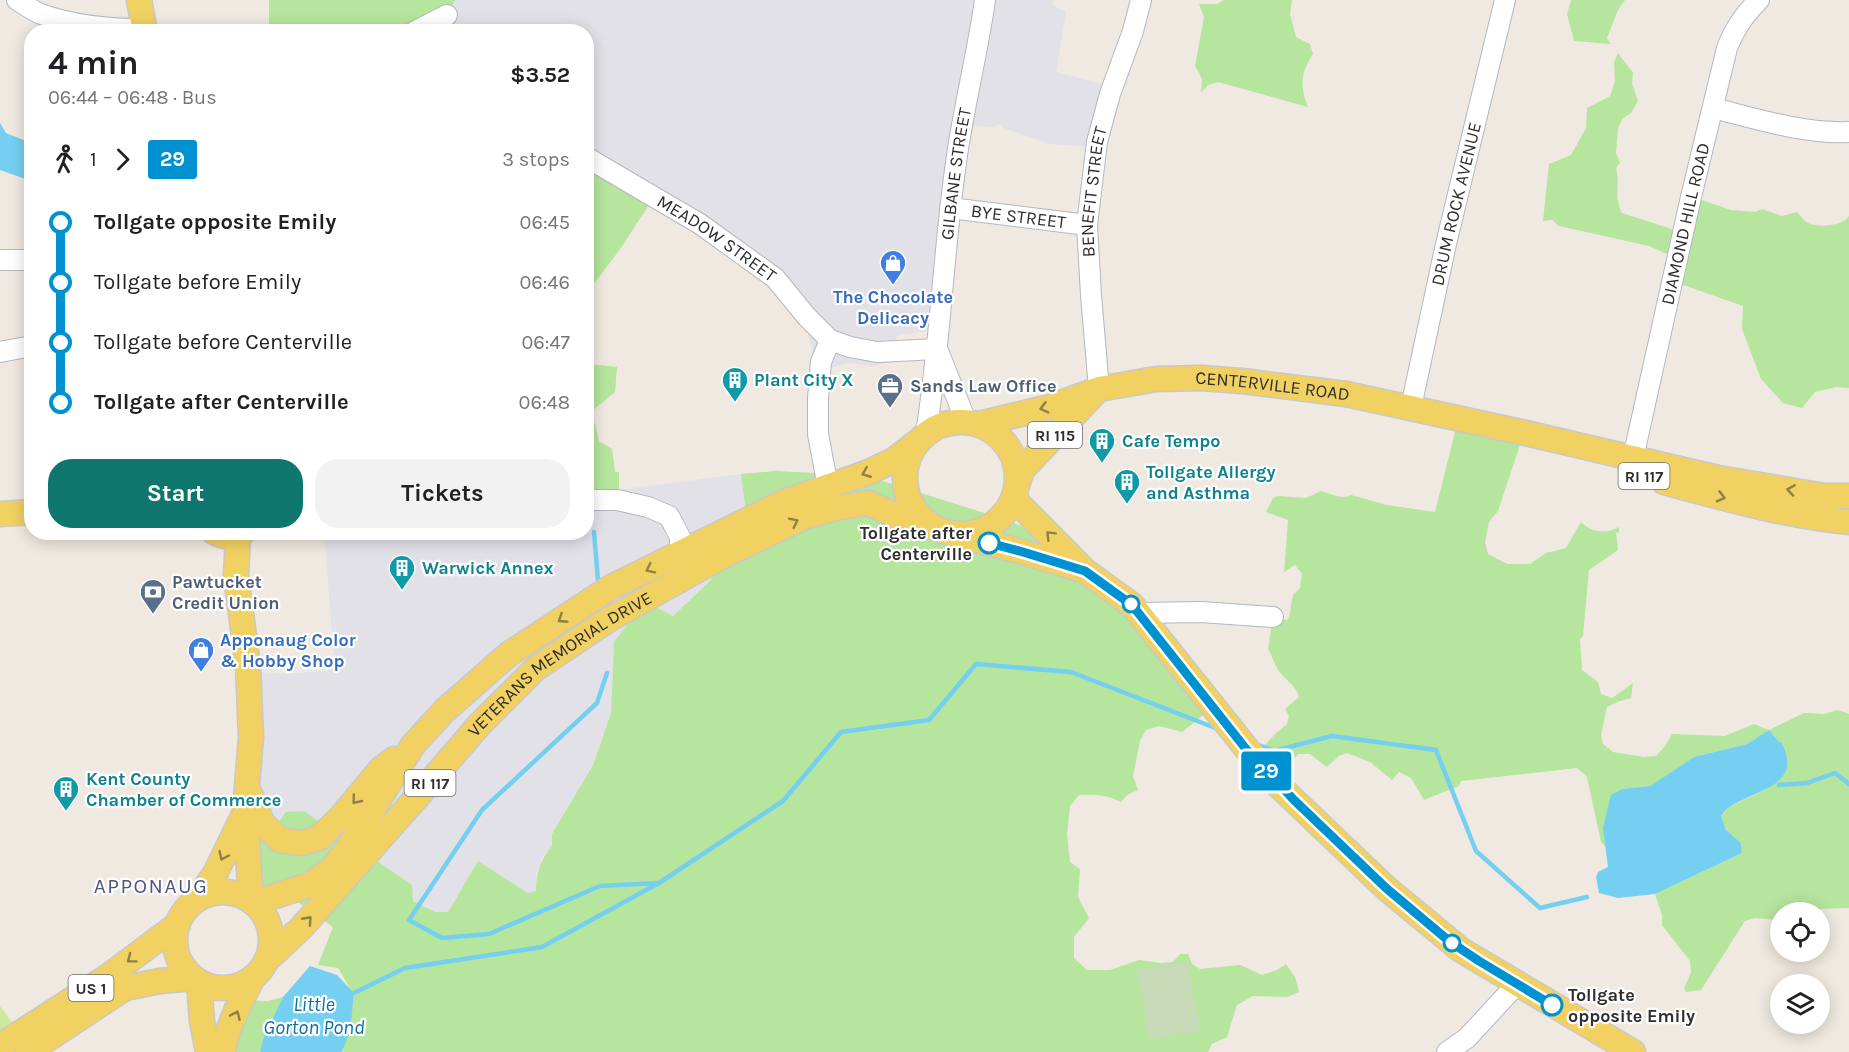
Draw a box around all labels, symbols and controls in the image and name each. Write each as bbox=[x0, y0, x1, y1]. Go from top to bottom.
text: 4 min bbox=[48, 44, 139, 82]
text: $3.52 bbox=[510, 62, 570, 88]
text: 06:44 – 06:48 · Bus bbox=[48, 86, 217, 109]
street label: GILBANE STREET bbox=[936, 106, 976, 241]
street label: DRUM ROCK AVENUE bbox=[1426, 120, 1486, 288]
street label: BENEFIT STREET bbox=[1076, 124, 1112, 258]
street label: DIAMOND HILL ROAD bbox=[1656, 140, 1715, 307]
icon: walk bbox=[48, 143, 81, 176]
icon: forward bbox=[106, 143, 139, 176]
text: 29 bbox=[160, 147, 185, 171]
text: 1 bbox=[90, 148, 97, 171]
text: 3 stops bbox=[502, 148, 570, 171]
street label: MEADOW STREET bbox=[653, 190, 781, 286]
street label: BYE STREET bbox=[970, 200, 1067, 233]
text: Tollgate opposite Emily bbox=[94, 209, 336, 235]
text: 06:45 bbox=[520, 211, 570, 234]
shop icon: The Chocolate Delicacy bbox=[878, 248, 908, 286]
text: Tollgate before Emily bbox=[94, 269, 301, 295]
text: 06:46 bbox=[519, 271, 570, 294]
place label: The Chocolate Delicacy bbox=[833, 286, 953, 329]
text: Tollgate before Centerville bbox=[94, 329, 352, 355]
text: 06:47 bbox=[522, 331, 570, 354]
building icon: Plant City X bbox=[720, 365, 750, 403]
street label: CENTERVILLE ROAD bbox=[1195, 367, 1351, 405]
place label: Plant City X bbox=[754, 369, 854, 391]
office icon: Sands Law Office bbox=[875, 371, 905, 409]
place label: Sands Law Office bbox=[910, 375, 1056, 397]
text: Tollgate after Centerville bbox=[94, 389, 349, 415]
text: 06:48 bbox=[519, 391, 570, 414]
one-way arrow bbox=[1039, 401, 1049, 414]
road number: RI 115 bbox=[1028, 422, 1082, 448]
building icon: Cafe Tempo bbox=[1087, 426, 1117, 464]
place label: Cafe Tempo bbox=[1122, 430, 1221, 452]
button: Start bbox=[48, 459, 303, 528]
button: Tickets bbox=[315, 459, 570, 528]
place label: Tollgate Allergy and Asthma bbox=[1146, 461, 1276, 504]
road number: RI 117 bbox=[1618, 463, 1670, 489]
one-way arrow bbox=[861, 466, 872, 478]
building icon: Tollgate Allergy and Asthma bbox=[1112, 467, 1142, 505]
one-way arrow bbox=[1786, 484, 1796, 497]
one-way arrow bbox=[1715, 490, 1726, 502]
one-way arrow bbox=[787, 517, 798, 529]
place label: Tollgate after Centerville bbox=[860, 522, 972, 565]
one-way arrow bbox=[1046, 531, 1057, 542]
marker: Tollgate after Centerville bbox=[978, 532, 1000, 554]
building icon: Warwick Annex bbox=[387, 553, 417, 591]
place label: Warwick Annex bbox=[422, 557, 553, 579]
one-way arrow bbox=[645, 561, 656, 573]
place label: Pawtucket Credit Union bbox=[172, 571, 280, 614]
bank icon: Pawtucket Credit Union bbox=[138, 577, 168, 615]
street label: VETERANS MEMORIAL DRIVE bbox=[463, 587, 656, 741]
unlabelled marker bbox=[1122, 595, 1140, 613]
one-way arrow bbox=[558, 612, 568, 624]
place label: Apponaug Color & Hobby Shop bbox=[220, 629, 356, 672]
shop icon: Apponaug Color & Hobby Shop bbox=[186, 635, 216, 673]
line badge: 29 bbox=[1239, 752, 1293, 790]
text: 29 bbox=[1253, 759, 1279, 783]
place label: Kent County Chamber of Commerce bbox=[86, 768, 281, 811]
road number: RI 117 bbox=[404, 770, 456, 796]
building icon: Kent County Chamber of Commerce bbox=[51, 774, 81, 812]
one-way arrow bbox=[352, 793, 363, 804]
one-way arrow bbox=[219, 850, 231, 861]
district label: APPONAUG bbox=[94, 874, 208, 898]
map controls bbox=[1770, 902, 1830, 1034]
button: locate bbox=[1770, 902, 1830, 962]
one-way arrow bbox=[301, 916, 312, 927]
unlabelled marker bbox=[1443, 934, 1461, 952]
one-way arrow bbox=[127, 952, 138, 963]
button: layers bbox=[1770, 974, 1830, 1034]
road number: US 1 bbox=[68, 975, 113, 1001]
place label: Tollgate opposite Emily bbox=[1568, 984, 1695, 1027]
water label: Little Gorton Pond bbox=[263, 993, 365, 1039]
marker: Tollgate opposite Emily bbox=[1541, 994, 1563, 1016]
one-way arrow bbox=[228, 1010, 240, 1021]

